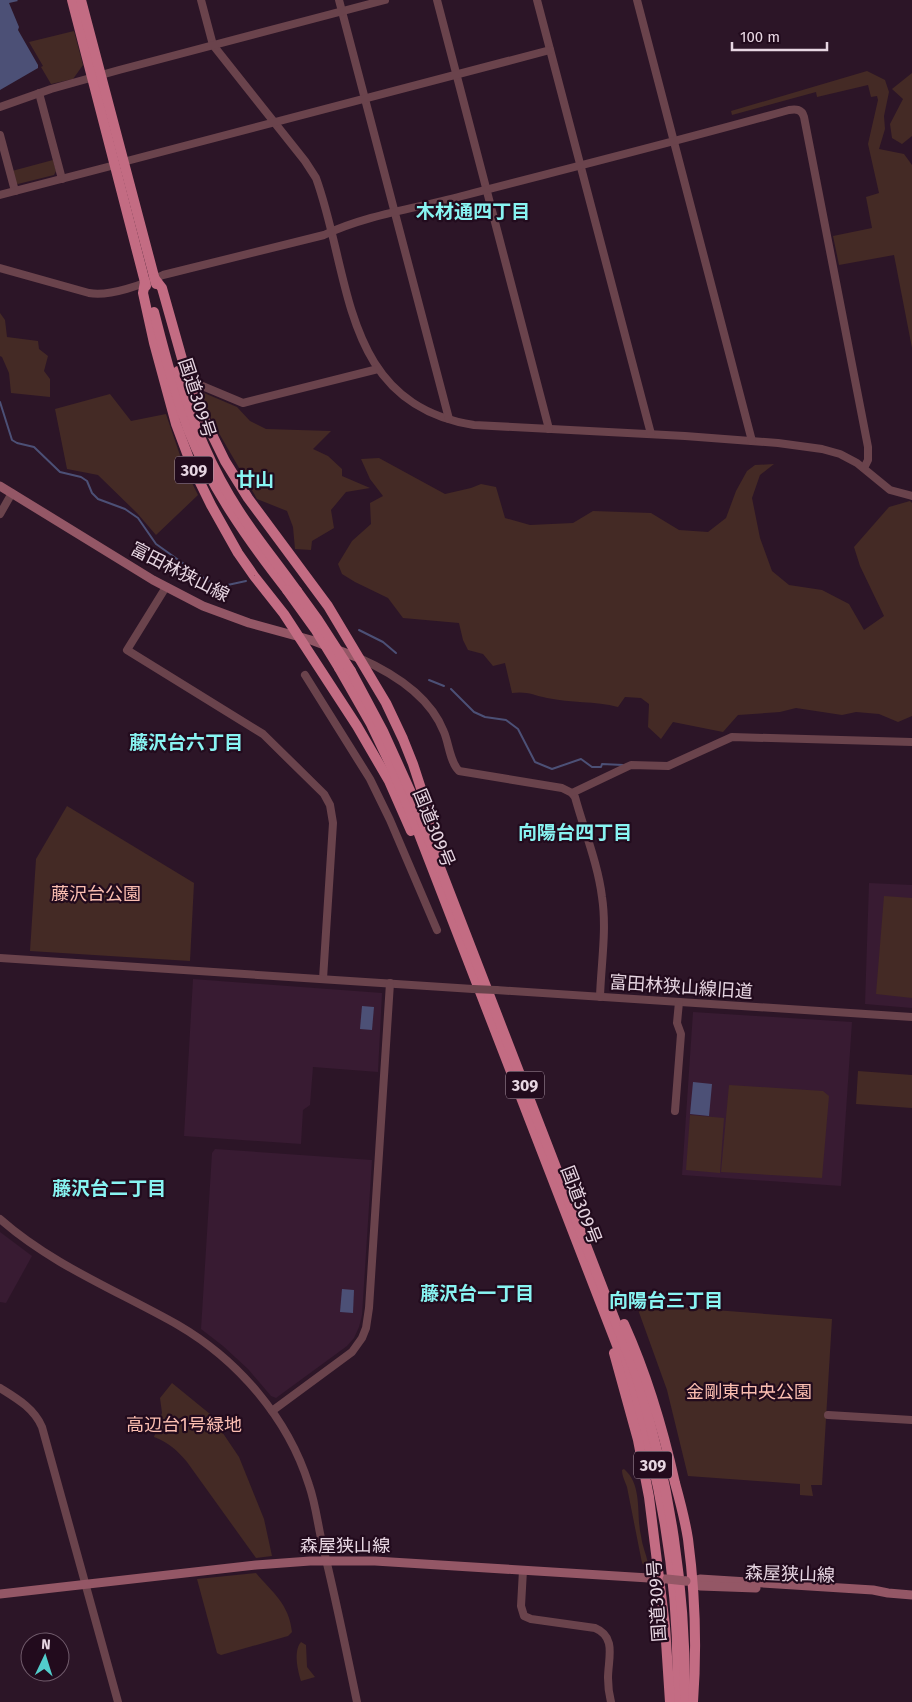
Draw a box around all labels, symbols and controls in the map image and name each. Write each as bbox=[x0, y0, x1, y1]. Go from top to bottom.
scale bar bbox=[732, 20, 827, 52]
text: 100 m bbox=[740, 28, 780, 46]
district label: 木材通四丁目 bbox=[416, 200, 530, 223]
street label: 国道309号 bbox=[174, 355, 220, 441]
road number: 309 bbox=[175, 456, 213, 484]
district label: 廿山 bbox=[236, 468, 274, 491]
street label: 富田林狭山線 bbox=[127, 538, 233, 606]
district label: 藤沢台六丁目 bbox=[129, 731, 243, 754]
street label: 国道309号 bbox=[408, 786, 460, 870]
district label: 向陽台四丁目 bbox=[518, 821, 632, 844]
park label: 藤沢台公園 bbox=[51, 883, 141, 905]
street label: 富田林狭山線旧道 bbox=[608, 971, 754, 1003]
road number: 309 bbox=[506, 1072, 544, 1098]
street label: 国道309号 bbox=[556, 1163, 606, 1247]
district label: 藤沢台二丁目 bbox=[52, 1177, 166, 1200]
district label: 藤沢台一丁目 bbox=[420, 1282, 534, 1305]
district label: 向陽台三丁目 bbox=[609, 1289, 723, 1312]
park label: 金剛東中央公園 bbox=[686, 1381, 812, 1403]
park label: 高辺台1号緑地 bbox=[126, 1414, 242, 1436]
road number: 309 bbox=[634, 1452, 672, 1478]
street label: 森屋狭山線 bbox=[300, 1535, 390, 1557]
street label: 国道309号 bbox=[643, 1559, 671, 1643]
street label: 森屋狭山線 bbox=[745, 1561, 835, 1587]
north arrow bbox=[20, 1632, 70, 1682]
text: N bbox=[41, 1636, 51, 1653]

